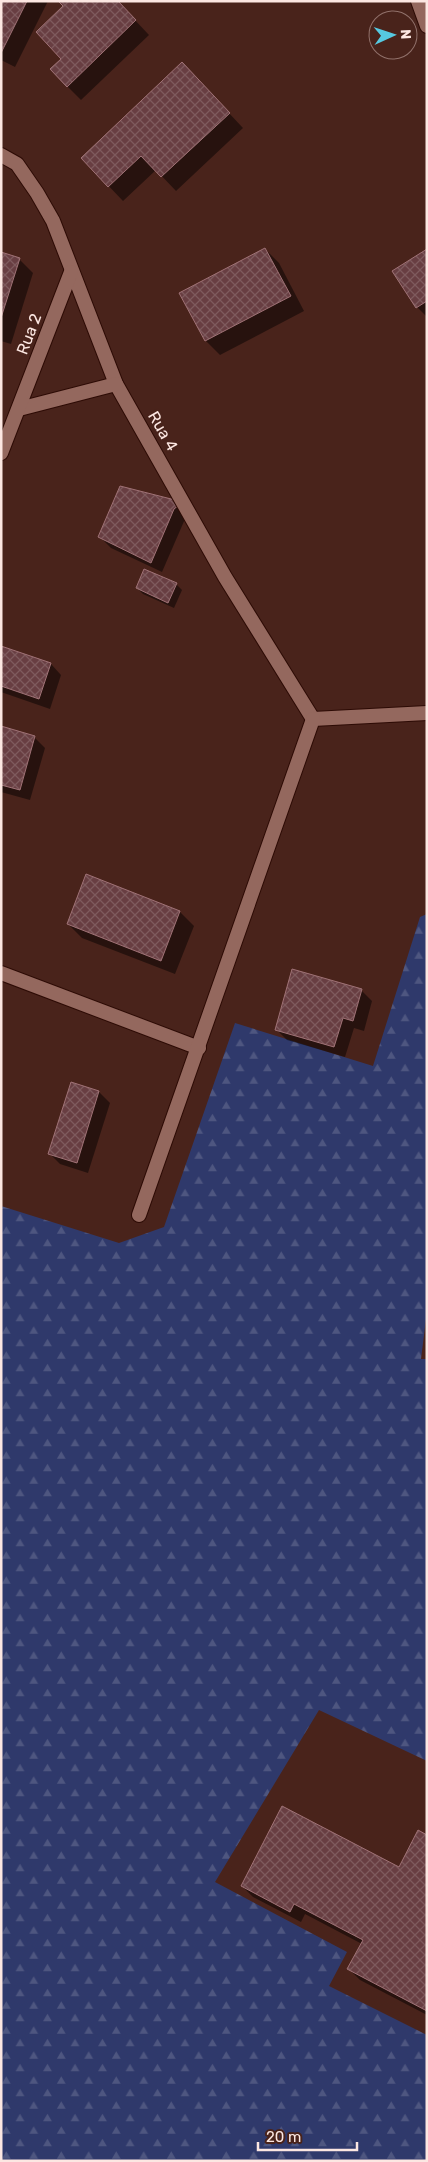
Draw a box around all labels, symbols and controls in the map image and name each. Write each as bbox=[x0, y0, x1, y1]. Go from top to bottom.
north arrow bbox=[368, 10, 418, 60]
text: N bbox=[397, 29, 414, 40]
street label: Rua 2 bbox=[13, 311, 45, 357]
street label: Rua 4 bbox=[144, 408, 182, 454]
scale bar bbox=[258, 2120, 357, 2152]
text: 20 m bbox=[266, 2128, 301, 2146]

